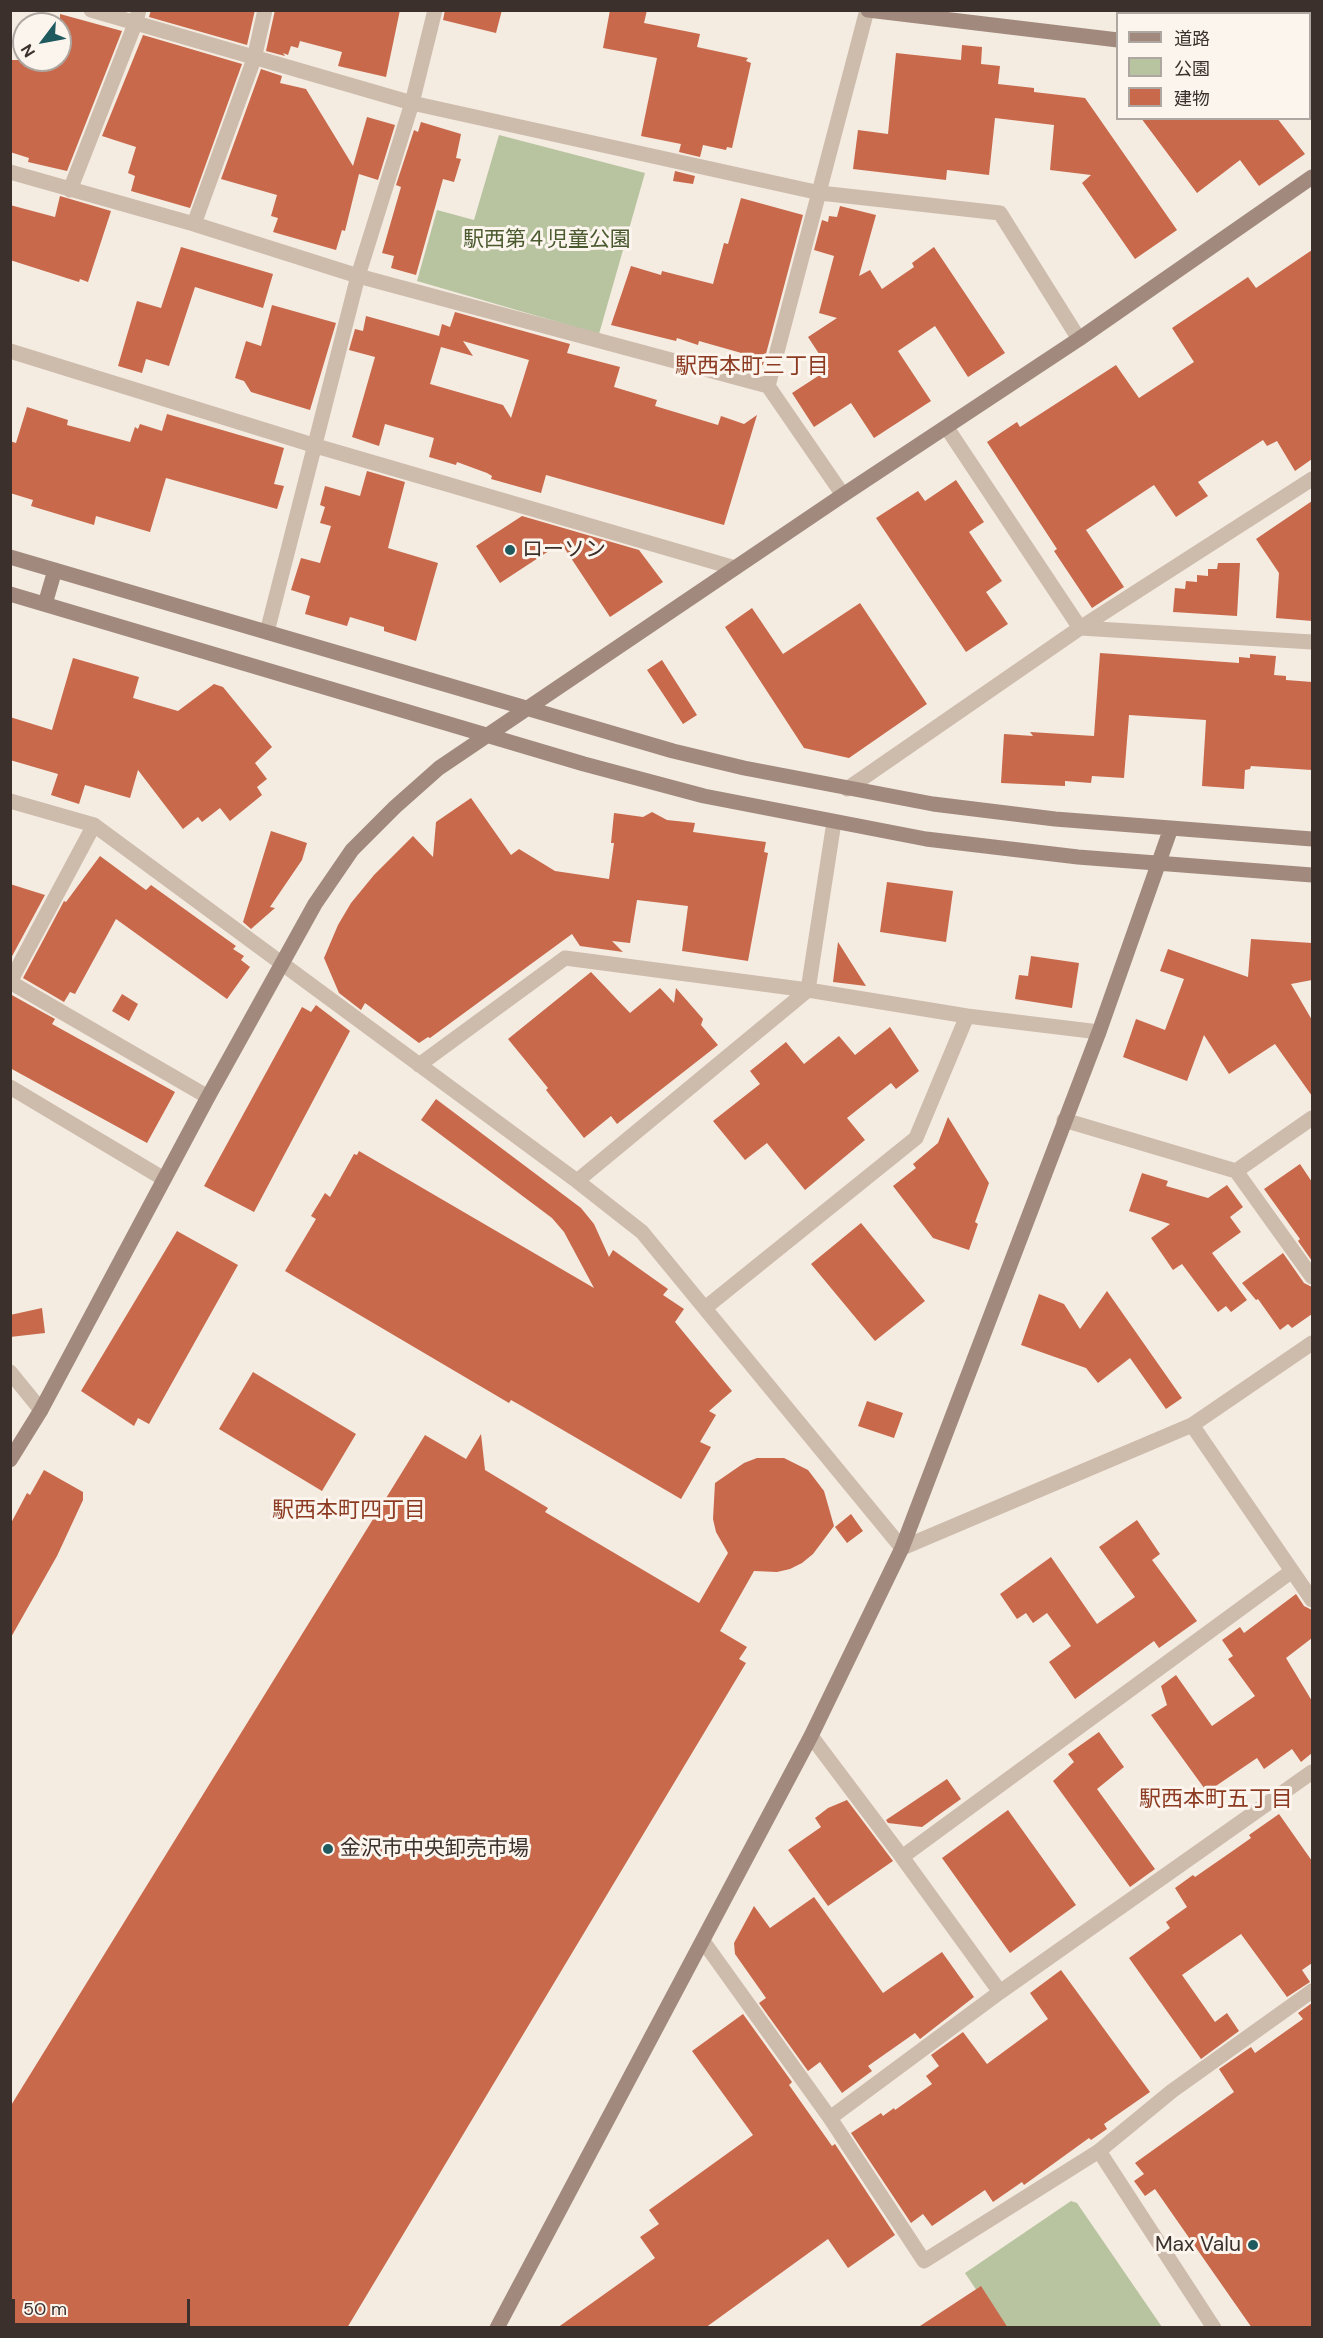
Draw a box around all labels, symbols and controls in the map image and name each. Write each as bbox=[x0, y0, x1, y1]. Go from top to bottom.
north arrow bbox=[12, 12, 72, 72]
legend bbox=[1116, 12, 1311, 120]
text: 道路 bbox=[1174, 27, 1210, 51]
text: N bbox=[16, 40, 40, 61]
text: 公園 bbox=[1174, 57, 1210, 81]
text: 建物 bbox=[1174, 87, 1210, 111]
park label: 駅西第４児童公園 bbox=[463, 227, 631, 253]
district label: 駅西本町三丁目 bbox=[675, 354, 829, 380]
place label: ローソン bbox=[522, 537, 606, 563]
marker: ローソン bbox=[503, 543, 517, 557]
district label: 駅西本町四丁目 bbox=[272, 1498, 426, 1524]
district label: 駅西本町五丁目 bbox=[1139, 1787, 1293, 1813]
place label: 金沢市中央卸売市場 bbox=[340, 1836, 529, 1862]
marker: 金沢市中央卸売市場 bbox=[321, 1842, 335, 1856]
place label: Max Valu bbox=[1155, 2232, 1241, 2258]
marker: Max Valu bbox=[1246, 2238, 1260, 2252]
scale bar bbox=[15, 2287, 194, 2325]
text: 50 m bbox=[23, 2297, 67, 2321]

